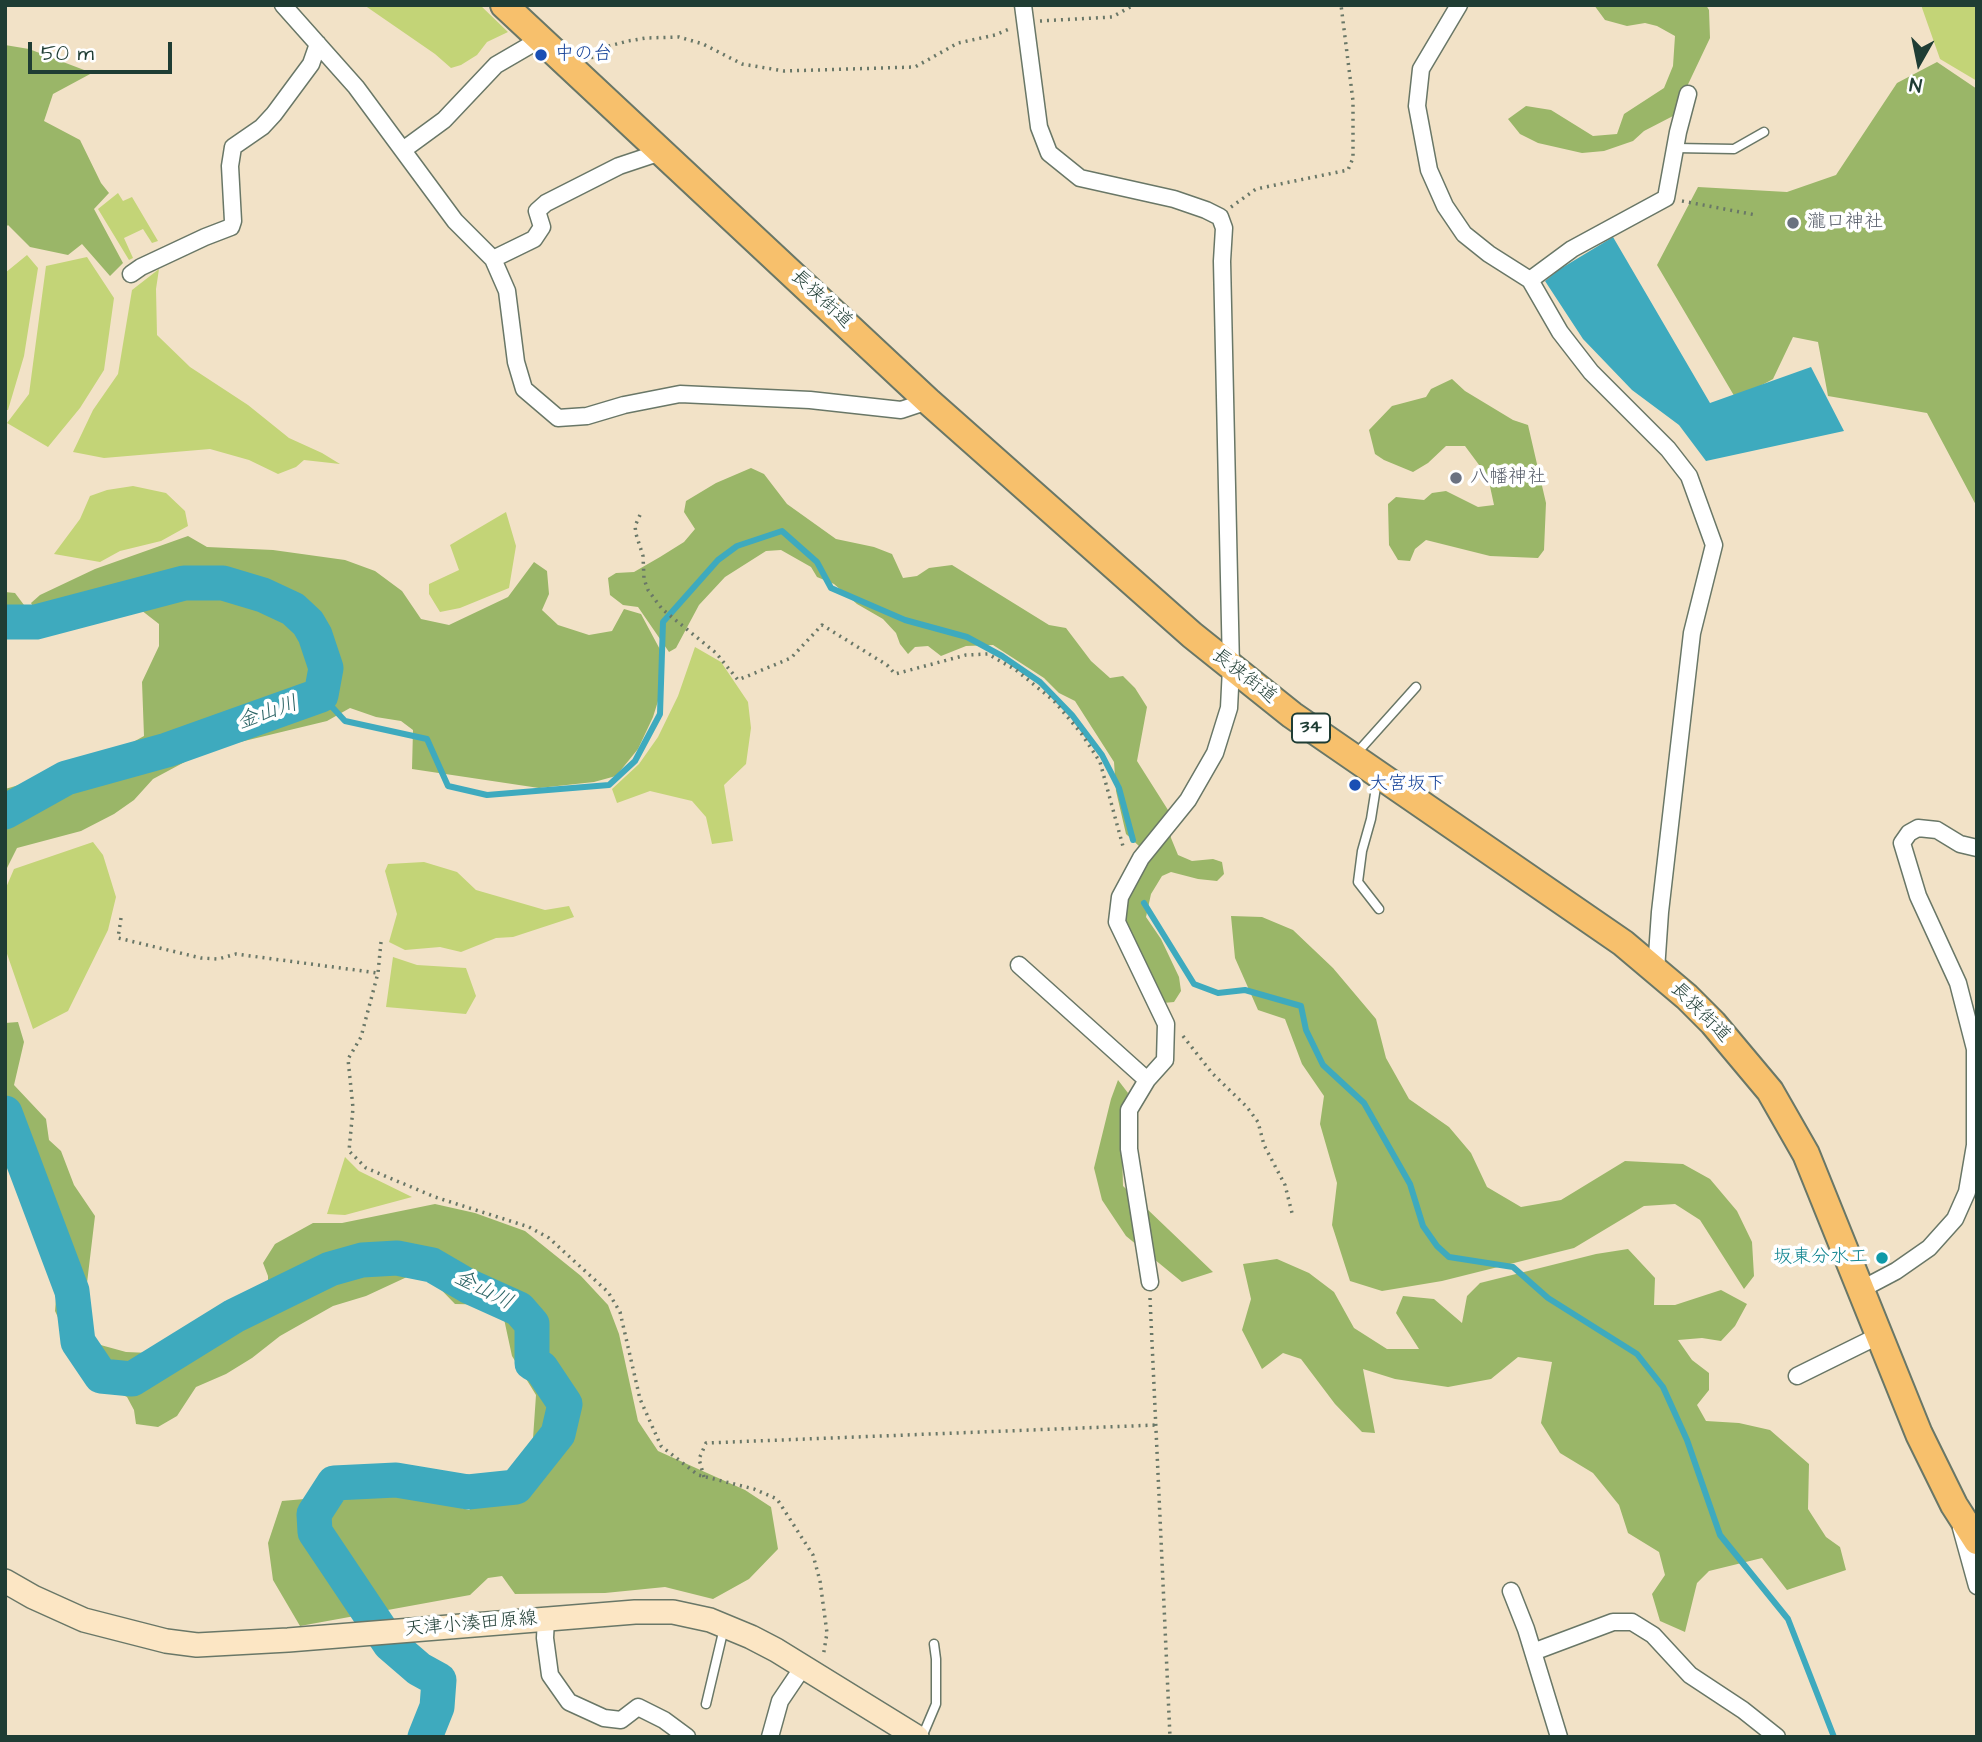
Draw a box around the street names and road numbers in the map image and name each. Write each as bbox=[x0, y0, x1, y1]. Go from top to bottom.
street label: 長狭街道 bbox=[785, 266, 857, 334]
street label: 長狭街道 bbox=[1207, 645, 1281, 709]
road number: 34 bbox=[1292, 714, 1330, 742]
street label: 長狭街道 bbox=[1665, 978, 1735, 1048]
street label: 天津小湊田原線 bbox=[404, 1608, 538, 1642]

